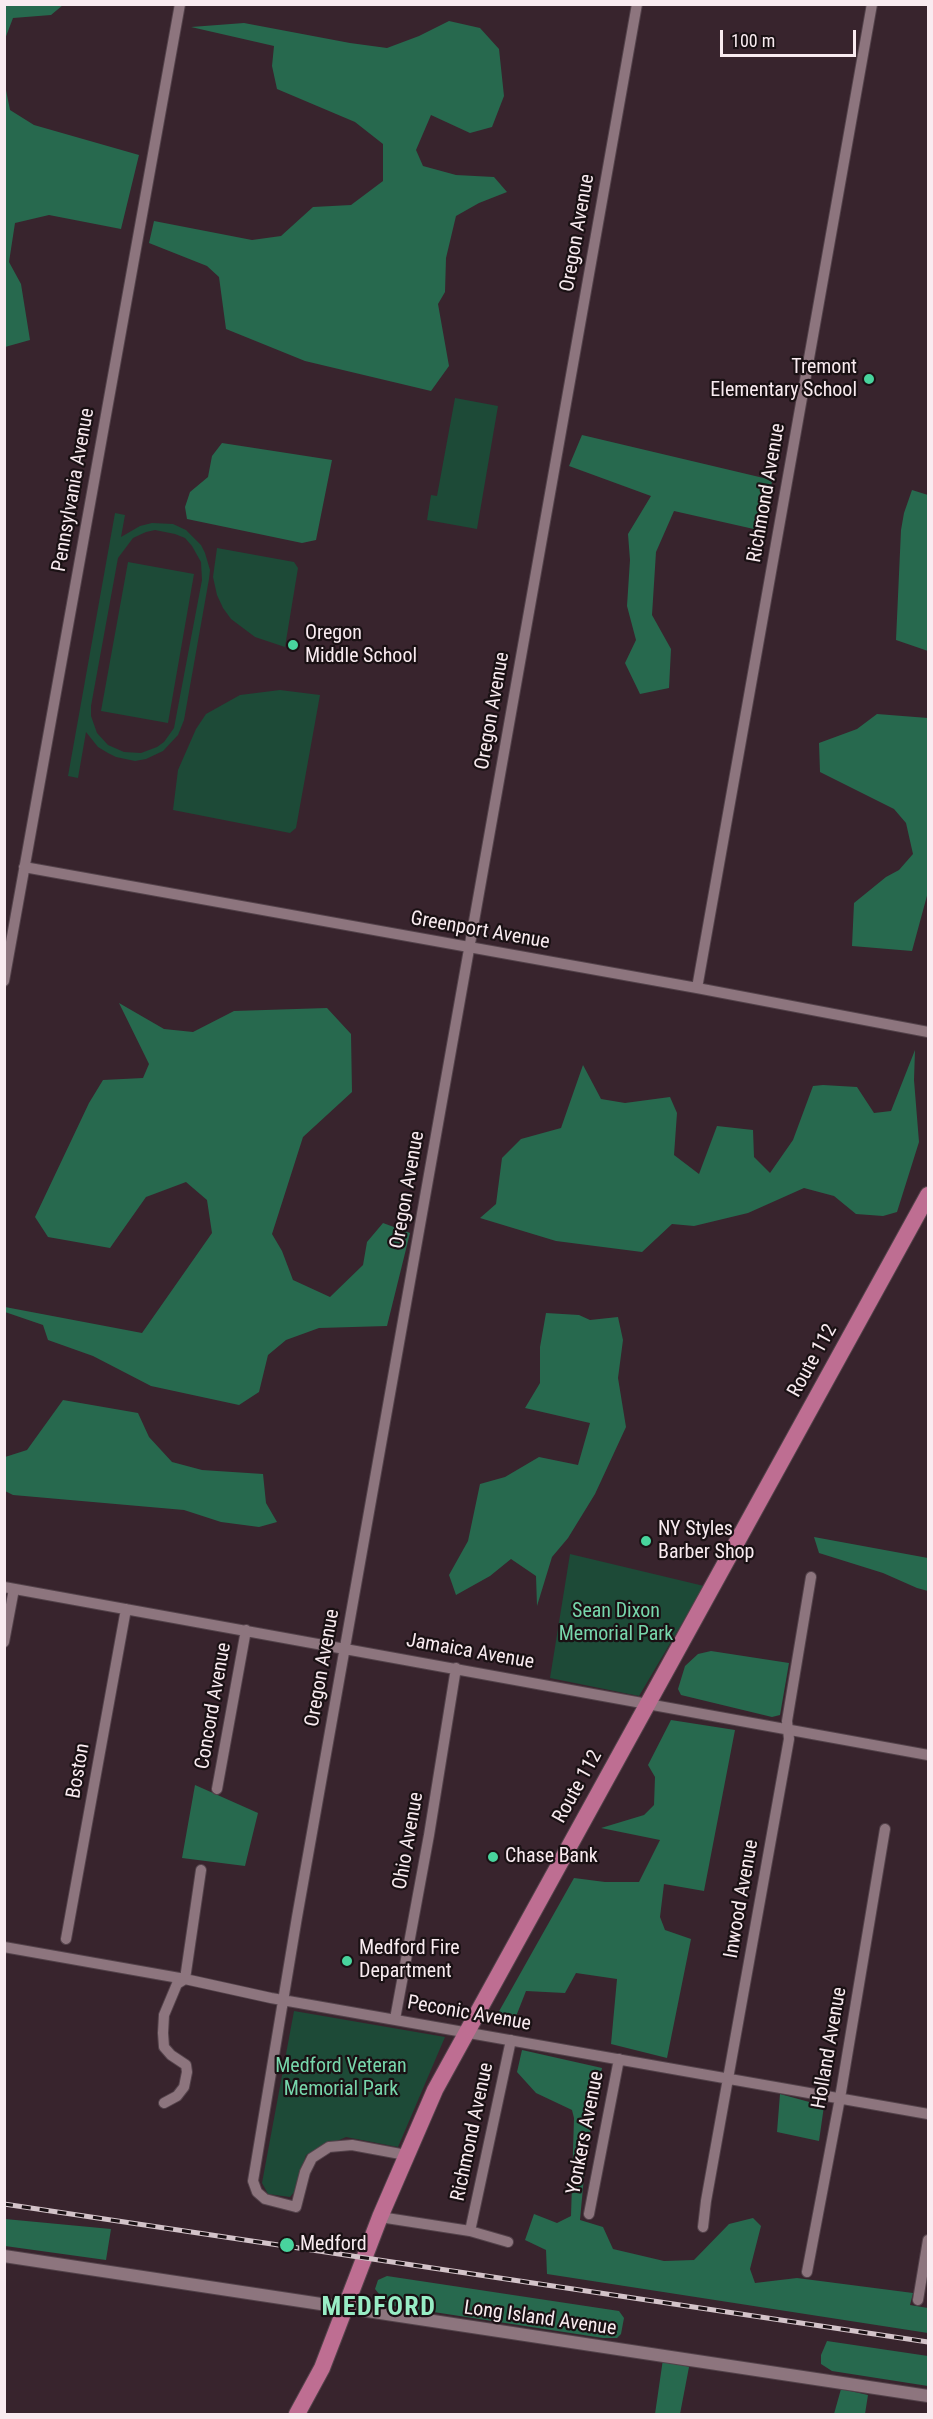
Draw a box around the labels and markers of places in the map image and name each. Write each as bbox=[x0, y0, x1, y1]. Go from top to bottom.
place label: Tremont Elementary School bbox=[710, 356, 857, 403]
marker: Tremont Elementary School bbox=[862, 372, 876, 386]
place label: Oregon Middle School bbox=[305, 622, 417, 669]
marker: Oregon Middle School bbox=[286, 638, 300, 652]
place label: NY Styles Barber Shop bbox=[658, 1518, 754, 1565]
marker: NY Styles Barber Shop bbox=[639, 1534, 653, 1548]
place label: Chase Bank bbox=[505, 1845, 598, 1869]
marker: Chase Bank bbox=[486, 1850, 500, 1864]
place label: Medford Fire Department bbox=[359, 1937, 460, 1984]
marker: Medford Fire Department bbox=[340, 1954, 354, 1968]
place label: Medford bbox=[300, 2233, 367, 2257]
marker: Medford bbox=[278, 2236, 296, 2254]

